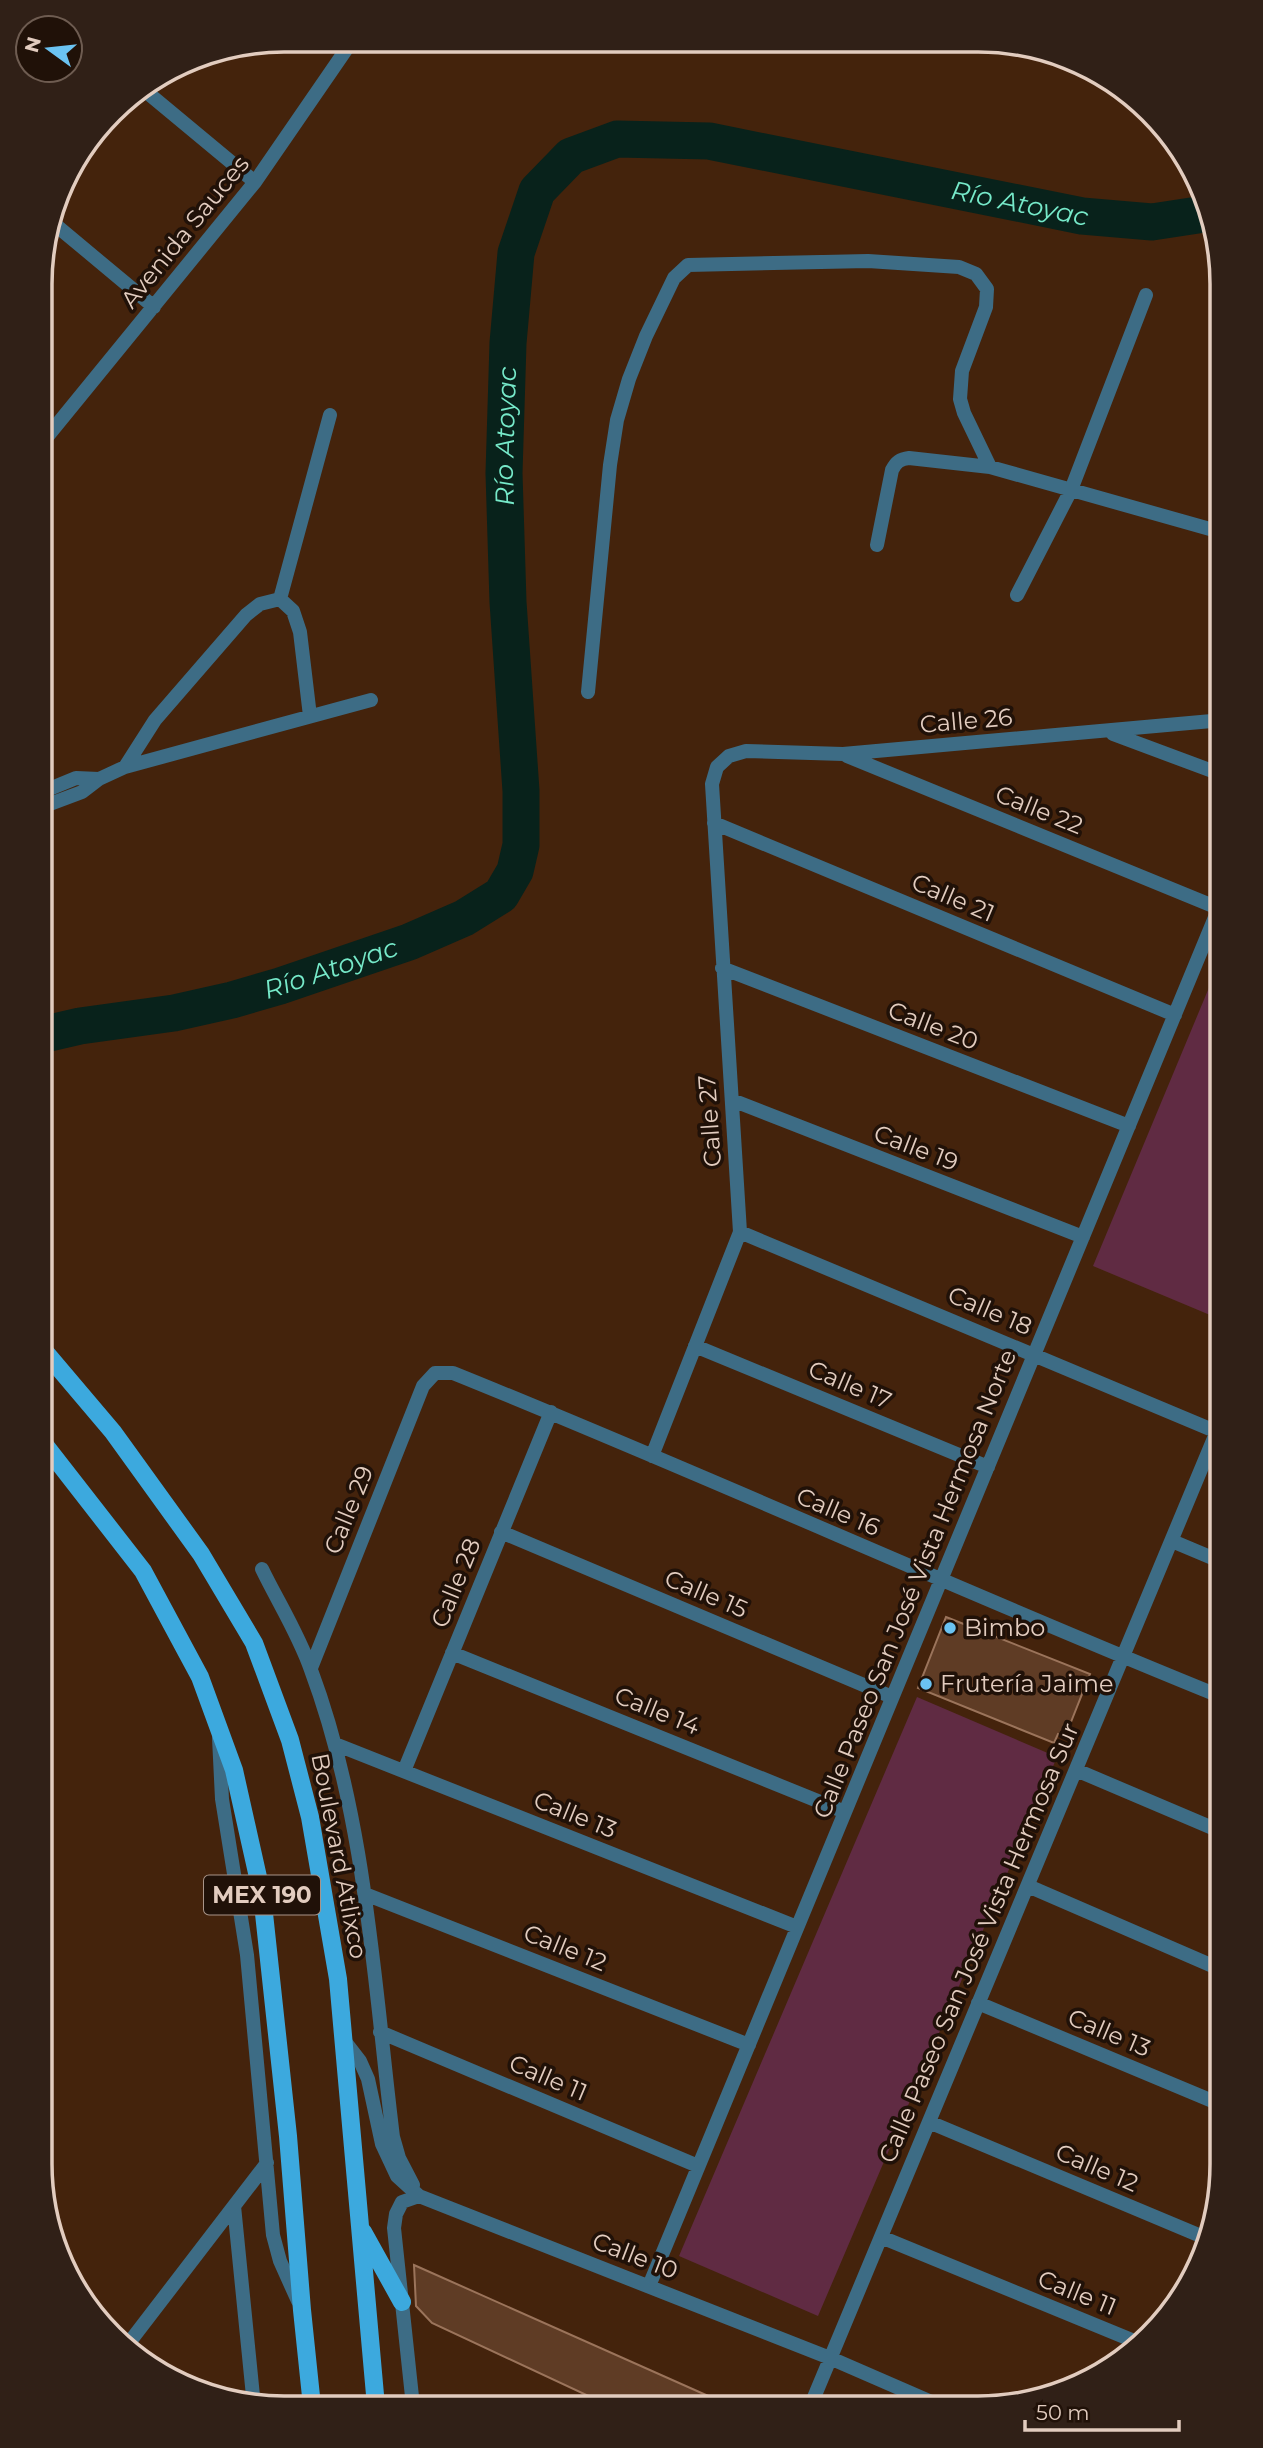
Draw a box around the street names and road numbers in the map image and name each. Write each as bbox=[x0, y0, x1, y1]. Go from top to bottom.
street label: Avenida Sauces bbox=[114, 150, 255, 314]
street label: Calle 26 bbox=[918, 702, 1013, 739]
street label: Calle 22 bbox=[991, 779, 1087, 840]
street label: Calle 21 bbox=[907, 867, 999, 928]
street label: Calle 20 bbox=[884, 995, 982, 1056]
street label: Calle 27 bbox=[692, 1074, 727, 1168]
street label: Calle 19 bbox=[870, 1118, 962, 1177]
street label: Calle 18 bbox=[944, 1280, 1037, 1341]
street label: Calle Paseo San José Vista Hermosa Norte bbox=[807, 1345, 1022, 1822]
street label: Calle 17 bbox=[804, 1354, 896, 1415]
street label: Calle 29 bbox=[318, 1461, 379, 1558]
street label: Calle 16 bbox=[792, 1481, 884, 1542]
street label: Calle 28 bbox=[425, 1534, 487, 1632]
street label: Calle 15 bbox=[661, 1563, 752, 1624]
street label: Calle 14 bbox=[610, 1680, 704, 1741]
street label: Calle Paseo San José Vista Hermosa Sur bbox=[872, 1718, 1085, 2167]
street label: Boulevard Atlixco bbox=[305, 1751, 374, 1961]
street label: Calle 13 bbox=[529, 1785, 621, 1844]
road number: MEX 190 bbox=[204, 1876, 320, 1914]
street label: Calle 12 bbox=[519, 1918, 611, 1977]
street label: Calle 13 bbox=[1064, 2002, 1155, 2063]
street label: Calle 11 bbox=[505, 2048, 592, 2107]
street label: Calle 12 bbox=[1051, 2137, 1143, 2198]
street label: Calle 10 bbox=[588, 2226, 682, 2285]
street label: Calle 11 bbox=[1034, 2264, 1121, 2321]

